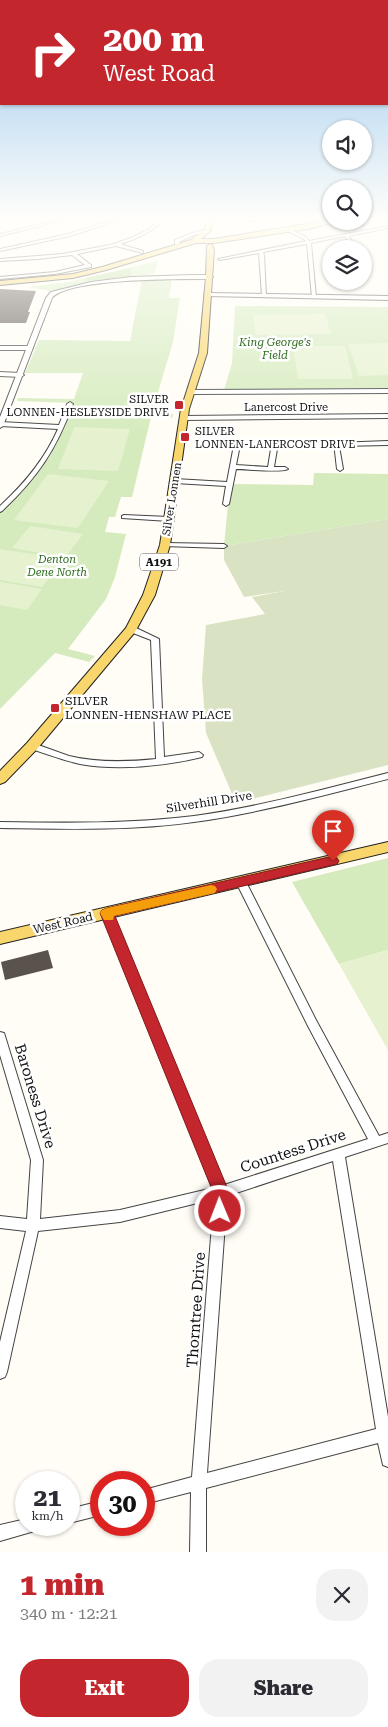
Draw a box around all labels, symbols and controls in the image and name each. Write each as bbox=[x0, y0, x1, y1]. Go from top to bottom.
text: 200 m bbox=[103, 19, 204, 60]
icon: right bbox=[20, 20, 85, 85]
text: West Road bbox=[103, 61, 215, 86]
map controls bbox=[322, 120, 372, 290]
button: sound bbox=[322, 120, 372, 170]
button: search bbox=[322, 180, 372, 230]
button: layers bbox=[322, 240, 372, 290]
park label: King George's Field bbox=[238, 336, 311, 362]
place label: SILVER LONNEN-HESLEYSIDE DRIVE bbox=[7, 393, 169, 419]
marker: SILVER LONNEN-HESLEYSIDE DRIVE bbox=[173, 399, 185, 411]
street label: Lanercost Drive bbox=[244, 401, 328, 414]
place label: SILVER LONNEN-LANERCOST DRIVE bbox=[195, 425, 355, 451]
marker: SILVER LONNEN-LANERCOST DRIVE bbox=[179, 431, 191, 443]
street label: Silver Lonnen bbox=[160, 461, 184, 537]
park label: Denton Dene North bbox=[26, 553, 87, 579]
road number: A191 bbox=[140, 554, 178, 570]
place label: SILVER LONNEN-HENSHAW PLACE bbox=[65, 694, 231, 722]
marker: SILVER LONNEN-HENSHAW PLACE bbox=[49, 702, 61, 714]
street label: Silverhill Drive bbox=[165, 788, 253, 816]
pin bbox=[312, 810, 354, 861]
icon: arrive bbox=[319, 817, 347, 845]
street label: West Road bbox=[32, 909, 95, 937]
street label: Baroness Drive bbox=[11, 1042, 59, 1150]
street label: Countess Drive bbox=[238, 1125, 348, 1177]
position arrow bbox=[193, 1184, 245, 1236]
street label: Thorntree Drive bbox=[183, 1252, 209, 1368]
speed limit sign: 30 bbox=[90, 1471, 155, 1536]
text: 21 bbox=[33, 1483, 62, 1512]
text: km/h bbox=[31, 1509, 64, 1523]
text: 1 min bbox=[20, 1567, 104, 1602]
button: close bbox=[316, 1569, 368, 1621]
text: 340 m · 12:21 bbox=[20, 1604, 118, 1623]
button: Exit bbox=[20, 1659, 189, 1717]
button: Share bbox=[199, 1659, 368, 1717]

